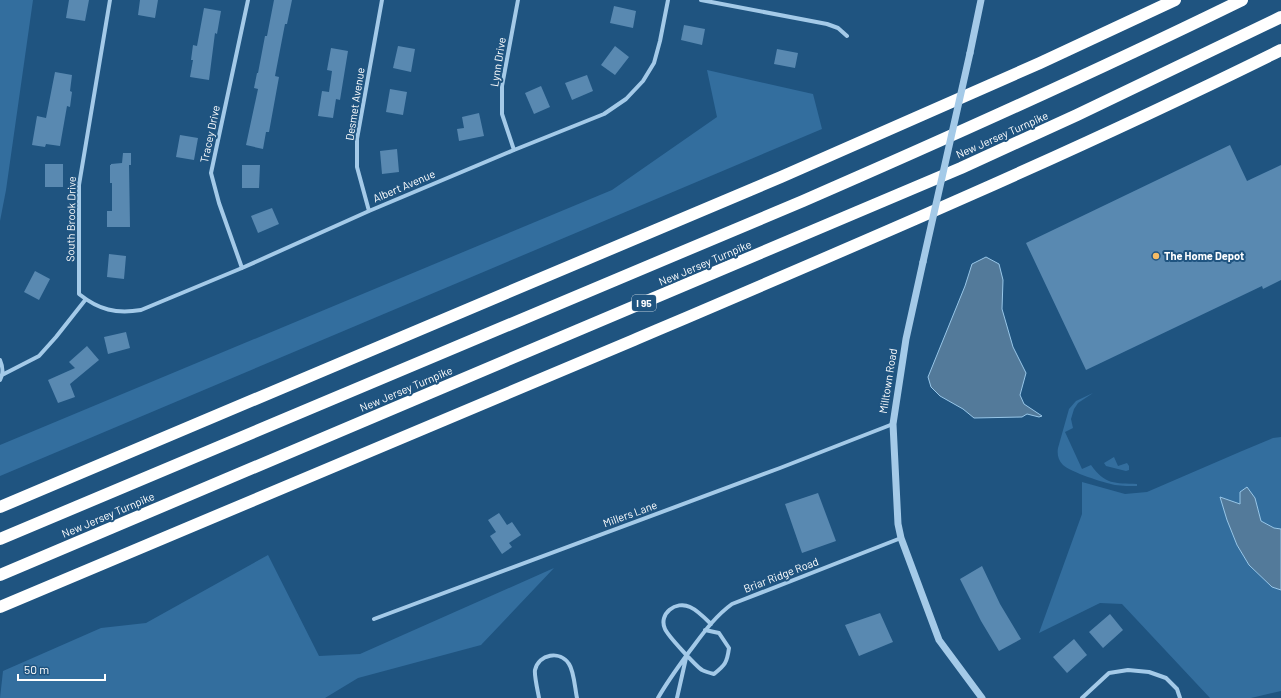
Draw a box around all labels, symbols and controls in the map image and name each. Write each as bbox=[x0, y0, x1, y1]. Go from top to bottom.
street label: Lynn Drive bbox=[487, 36, 508, 88]
street label: Desmet Avenue bbox=[342, 66, 367, 141]
street label: Tracey Drive bbox=[197, 104, 222, 164]
street label: New Jersey Turnpike bbox=[954, 108, 1050, 161]
street label: Albert Avenue bbox=[371, 167, 437, 204]
street label: South Brook Drive bbox=[63, 176, 78, 262]
street label: New Jersey Turnpike bbox=[657, 237, 753, 288]
place label: The Home Depot bbox=[1164, 249, 1244, 262]
marker: The Home Depot bbox=[1151, 251, 1161, 261]
road number: I 95 bbox=[632, 295, 656, 311]
street label: Milltown Road bbox=[876, 347, 899, 414]
street label: New Jersey Turnpike bbox=[358, 363, 454, 414]
street label: New Jersey Turnpike bbox=[60, 489, 156, 540]
street label: Millers Lane bbox=[601, 498, 659, 529]
street label: Briar Ridge Road bbox=[741, 554, 820, 595]
scale bar bbox=[18, 656, 105, 682]
text: 50 m bbox=[24, 662, 49, 676]

